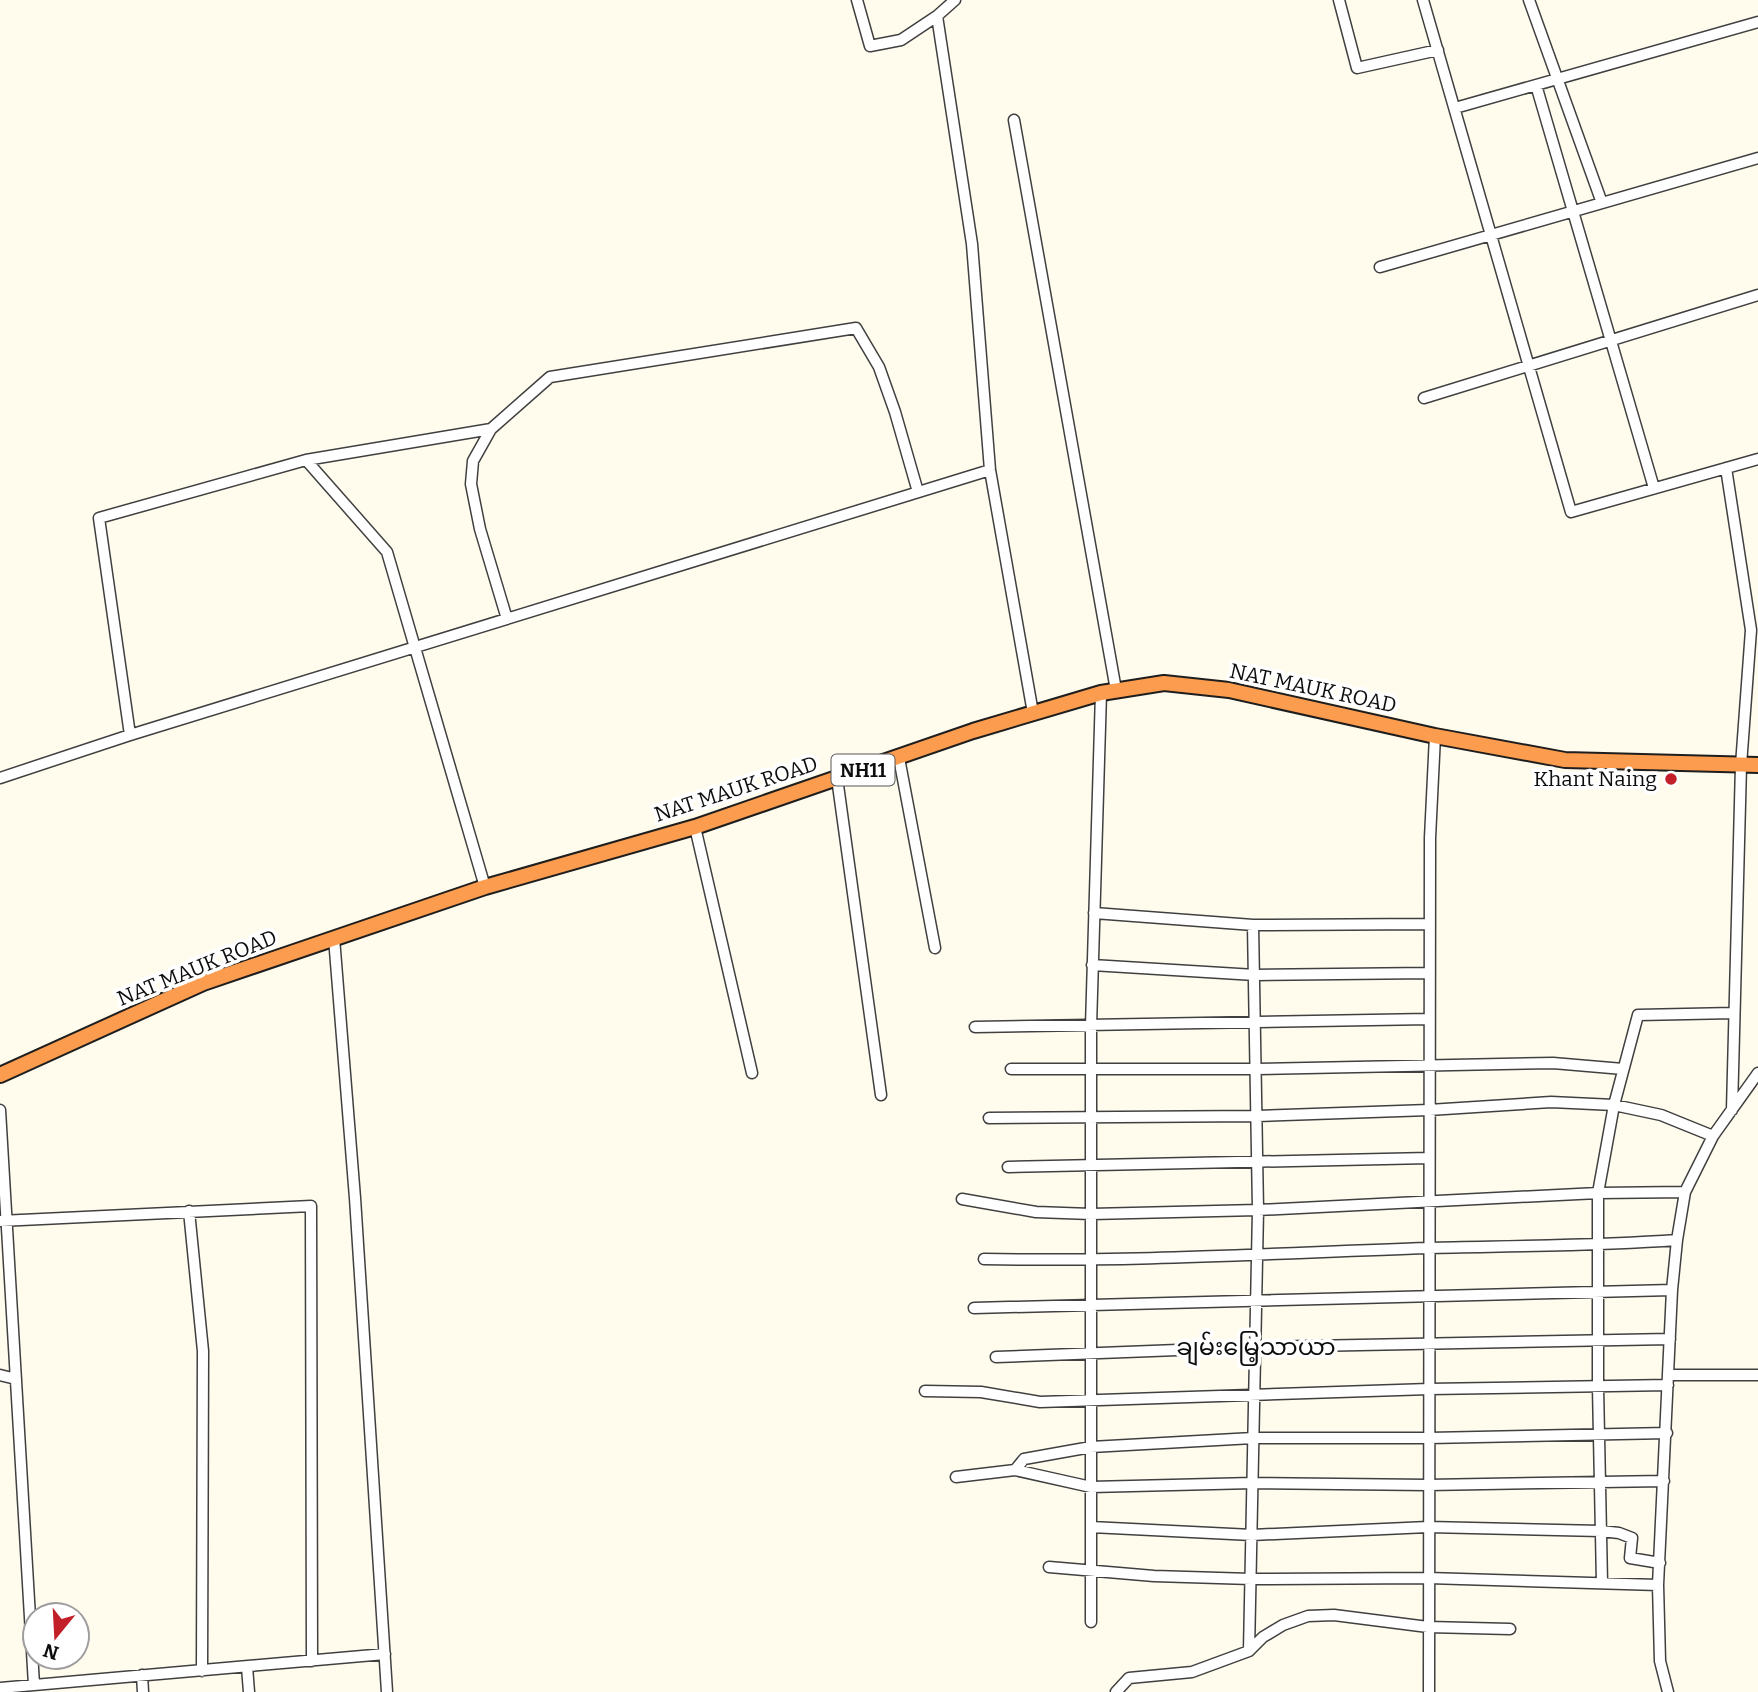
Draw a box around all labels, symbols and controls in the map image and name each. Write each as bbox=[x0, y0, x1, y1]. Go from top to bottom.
street label: NAT MAUK ROAD bbox=[1227, 658, 1399, 718]
street label: NAT MAUK ROAD bbox=[651, 750, 821, 828]
road number: NH11 bbox=[832, 754, 894, 786]
place label: Khant Naing bbox=[1533, 766, 1657, 792]
marker: Khant Naing bbox=[1663, 771, 1679, 787]
street label: NAT MAUK ROAD bbox=[113, 924, 281, 1012]
district label: ချမ်းမြေ့သာယာ bbox=[1176, 1331, 1336, 1366]
north arrow bbox=[21, 1601, 91, 1671]
text: N bbox=[40, 1638, 61, 1665]

